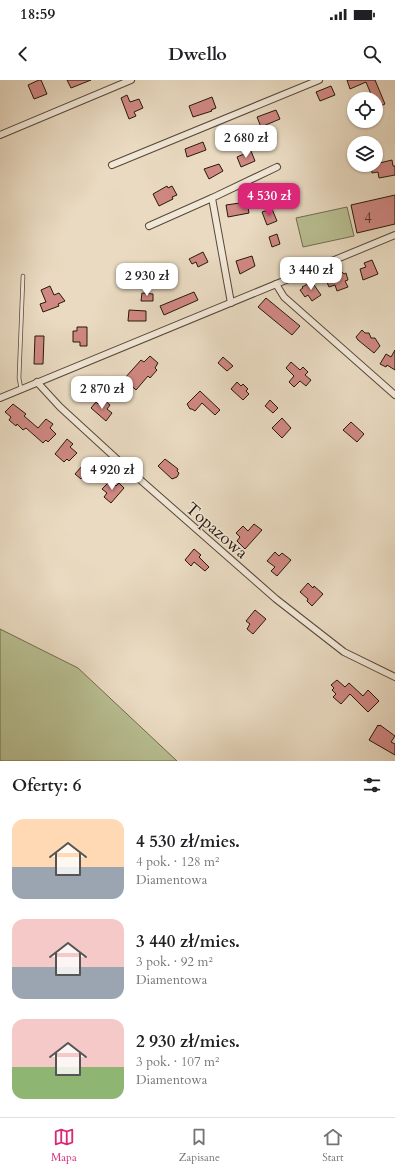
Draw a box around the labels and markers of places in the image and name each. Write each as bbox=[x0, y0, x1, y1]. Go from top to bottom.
pin: 2 680 zł bbox=[205, 125, 287, 159]
pin: 4 530 zł bbox=[228, 183, 310, 217]
pin: 3 440 zł bbox=[270, 257, 352, 291]
pin: 2 930 zł bbox=[106, 263, 188, 297]
pin: 2 870 zł bbox=[61, 376, 143, 410]
pin: 4 920 zł bbox=[71, 457, 153, 491]

